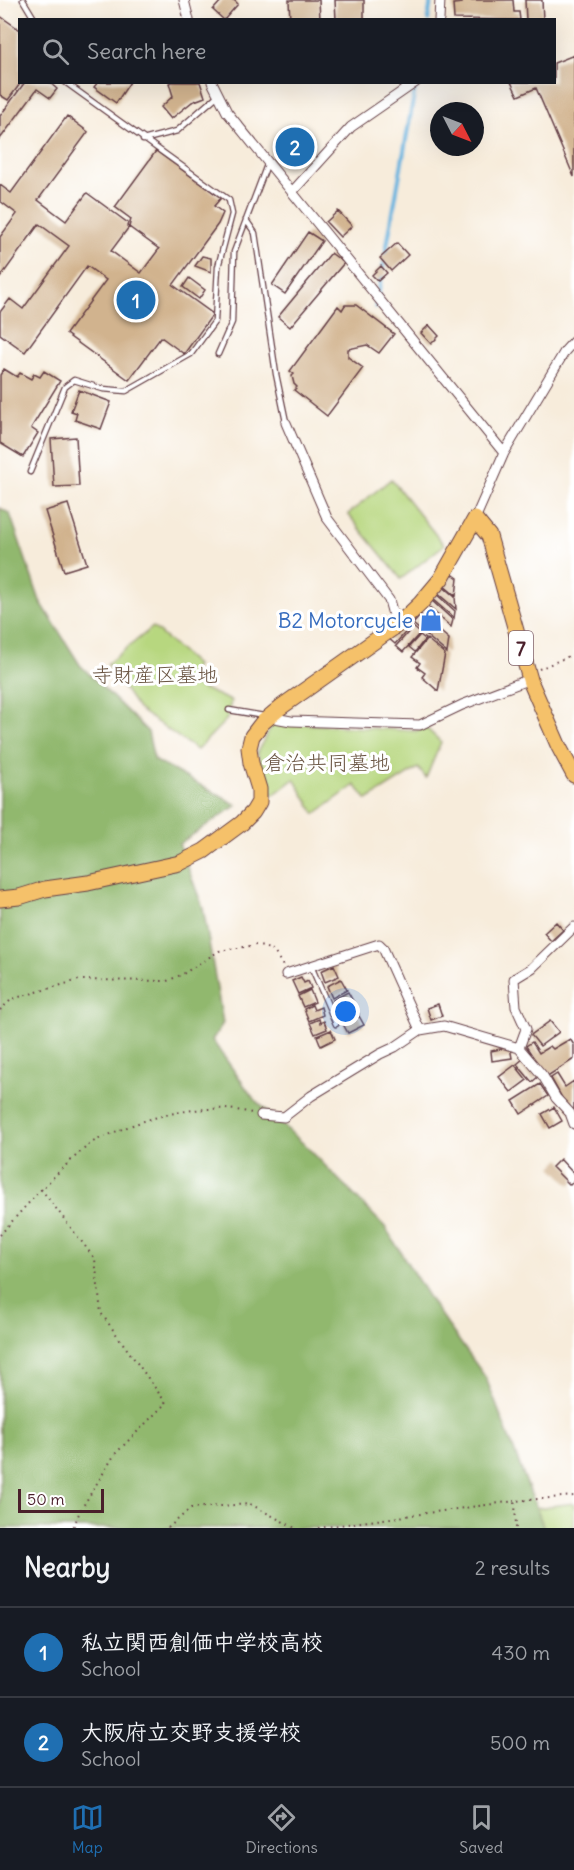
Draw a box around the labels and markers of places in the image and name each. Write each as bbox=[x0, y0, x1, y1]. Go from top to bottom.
pin: 2 bbox=[276, 124, 314, 170]
pin: 1 bbox=[116, 278, 156, 322]
place label: B2 Motorcycle bbox=[278, 607, 413, 634]
shop icon: B2 Motorcycle bbox=[418, 607, 444, 633]

